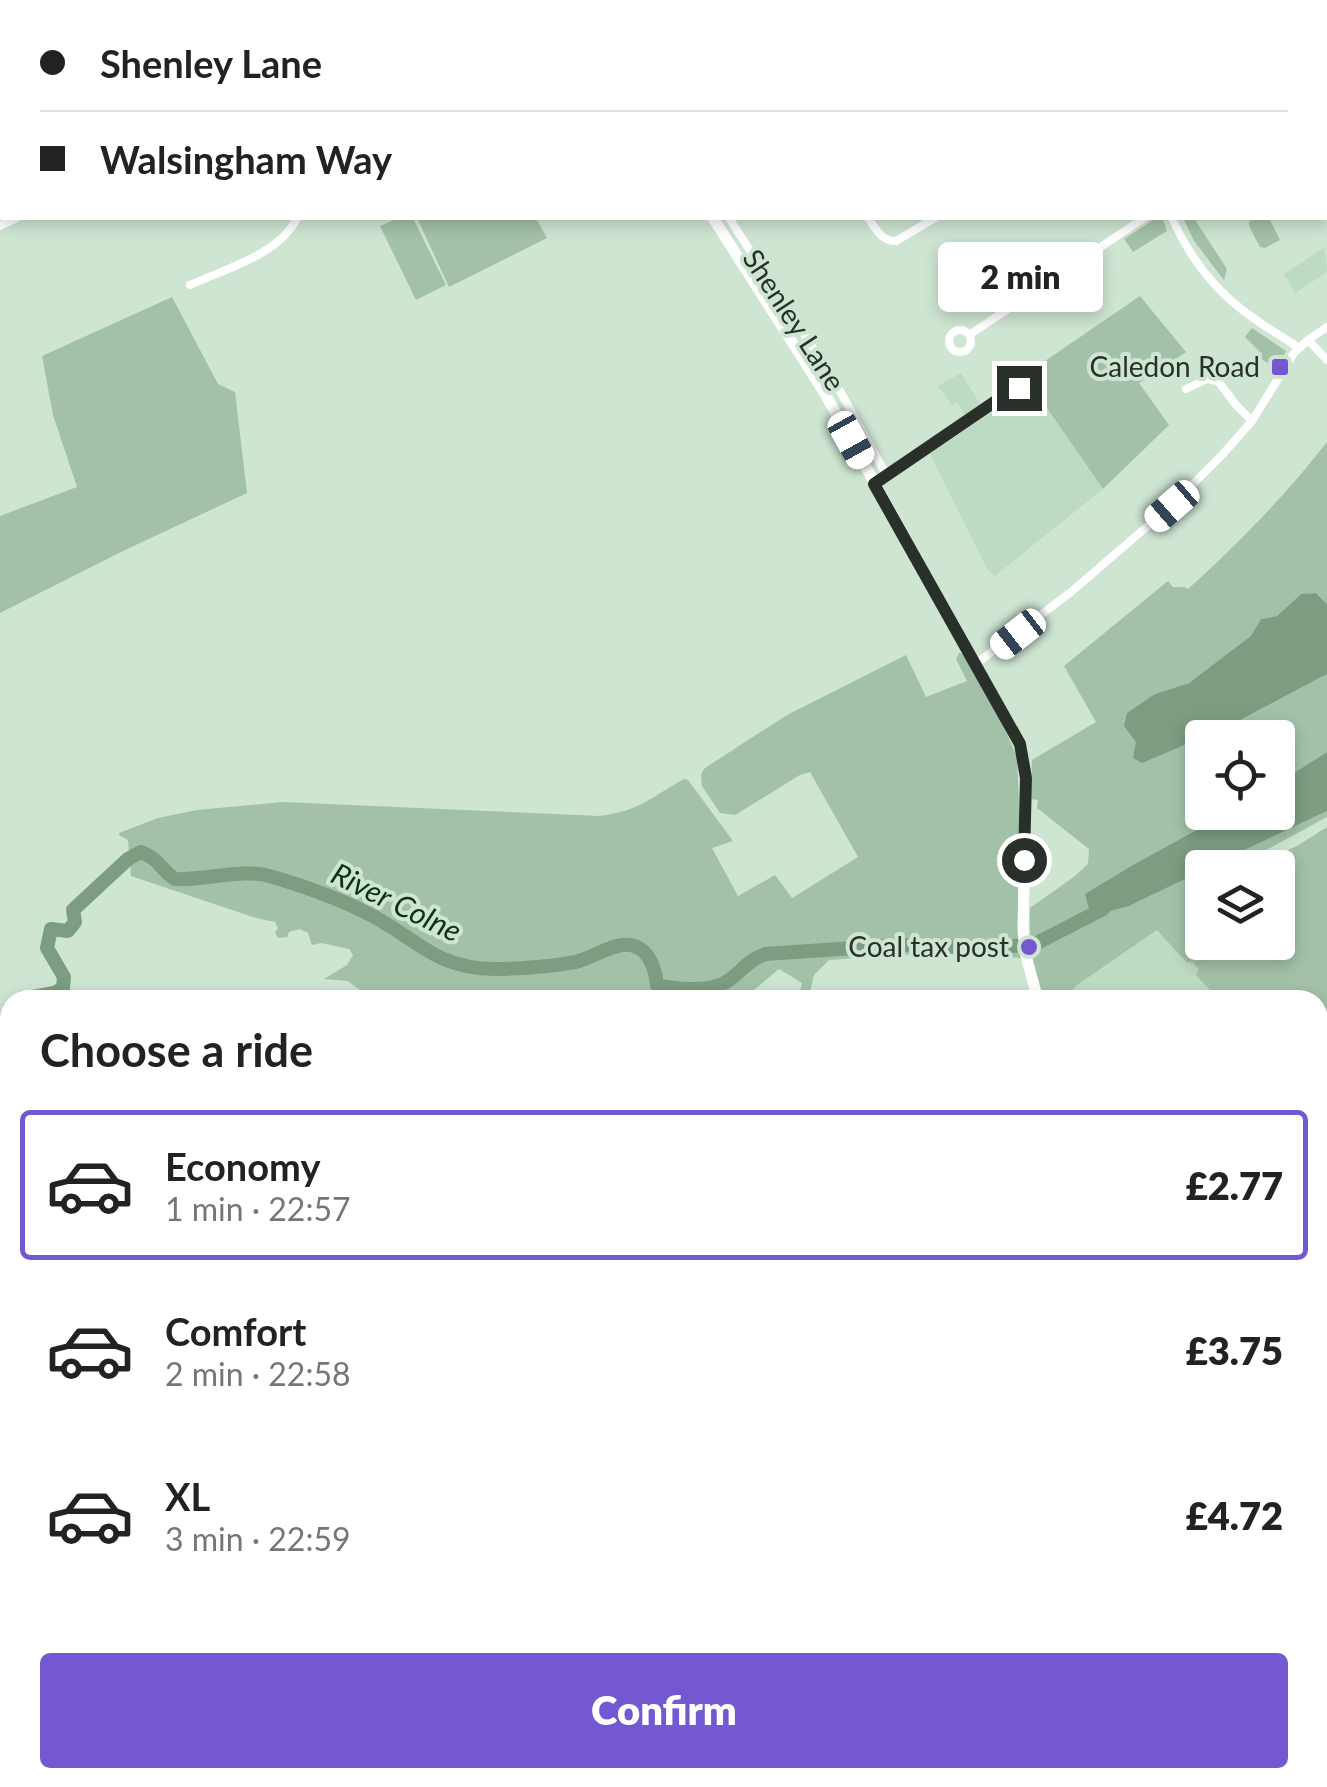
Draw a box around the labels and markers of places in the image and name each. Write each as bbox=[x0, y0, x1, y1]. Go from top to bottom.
place label: Caledon Road bbox=[1090, 349, 1260, 383]
marker: Caledon Road bbox=[1269, 356, 1291, 378]
place label: Coal tax post bbox=[848, 929, 1009, 963]
marker: Coal tax post bbox=[1018, 936, 1040, 958]

